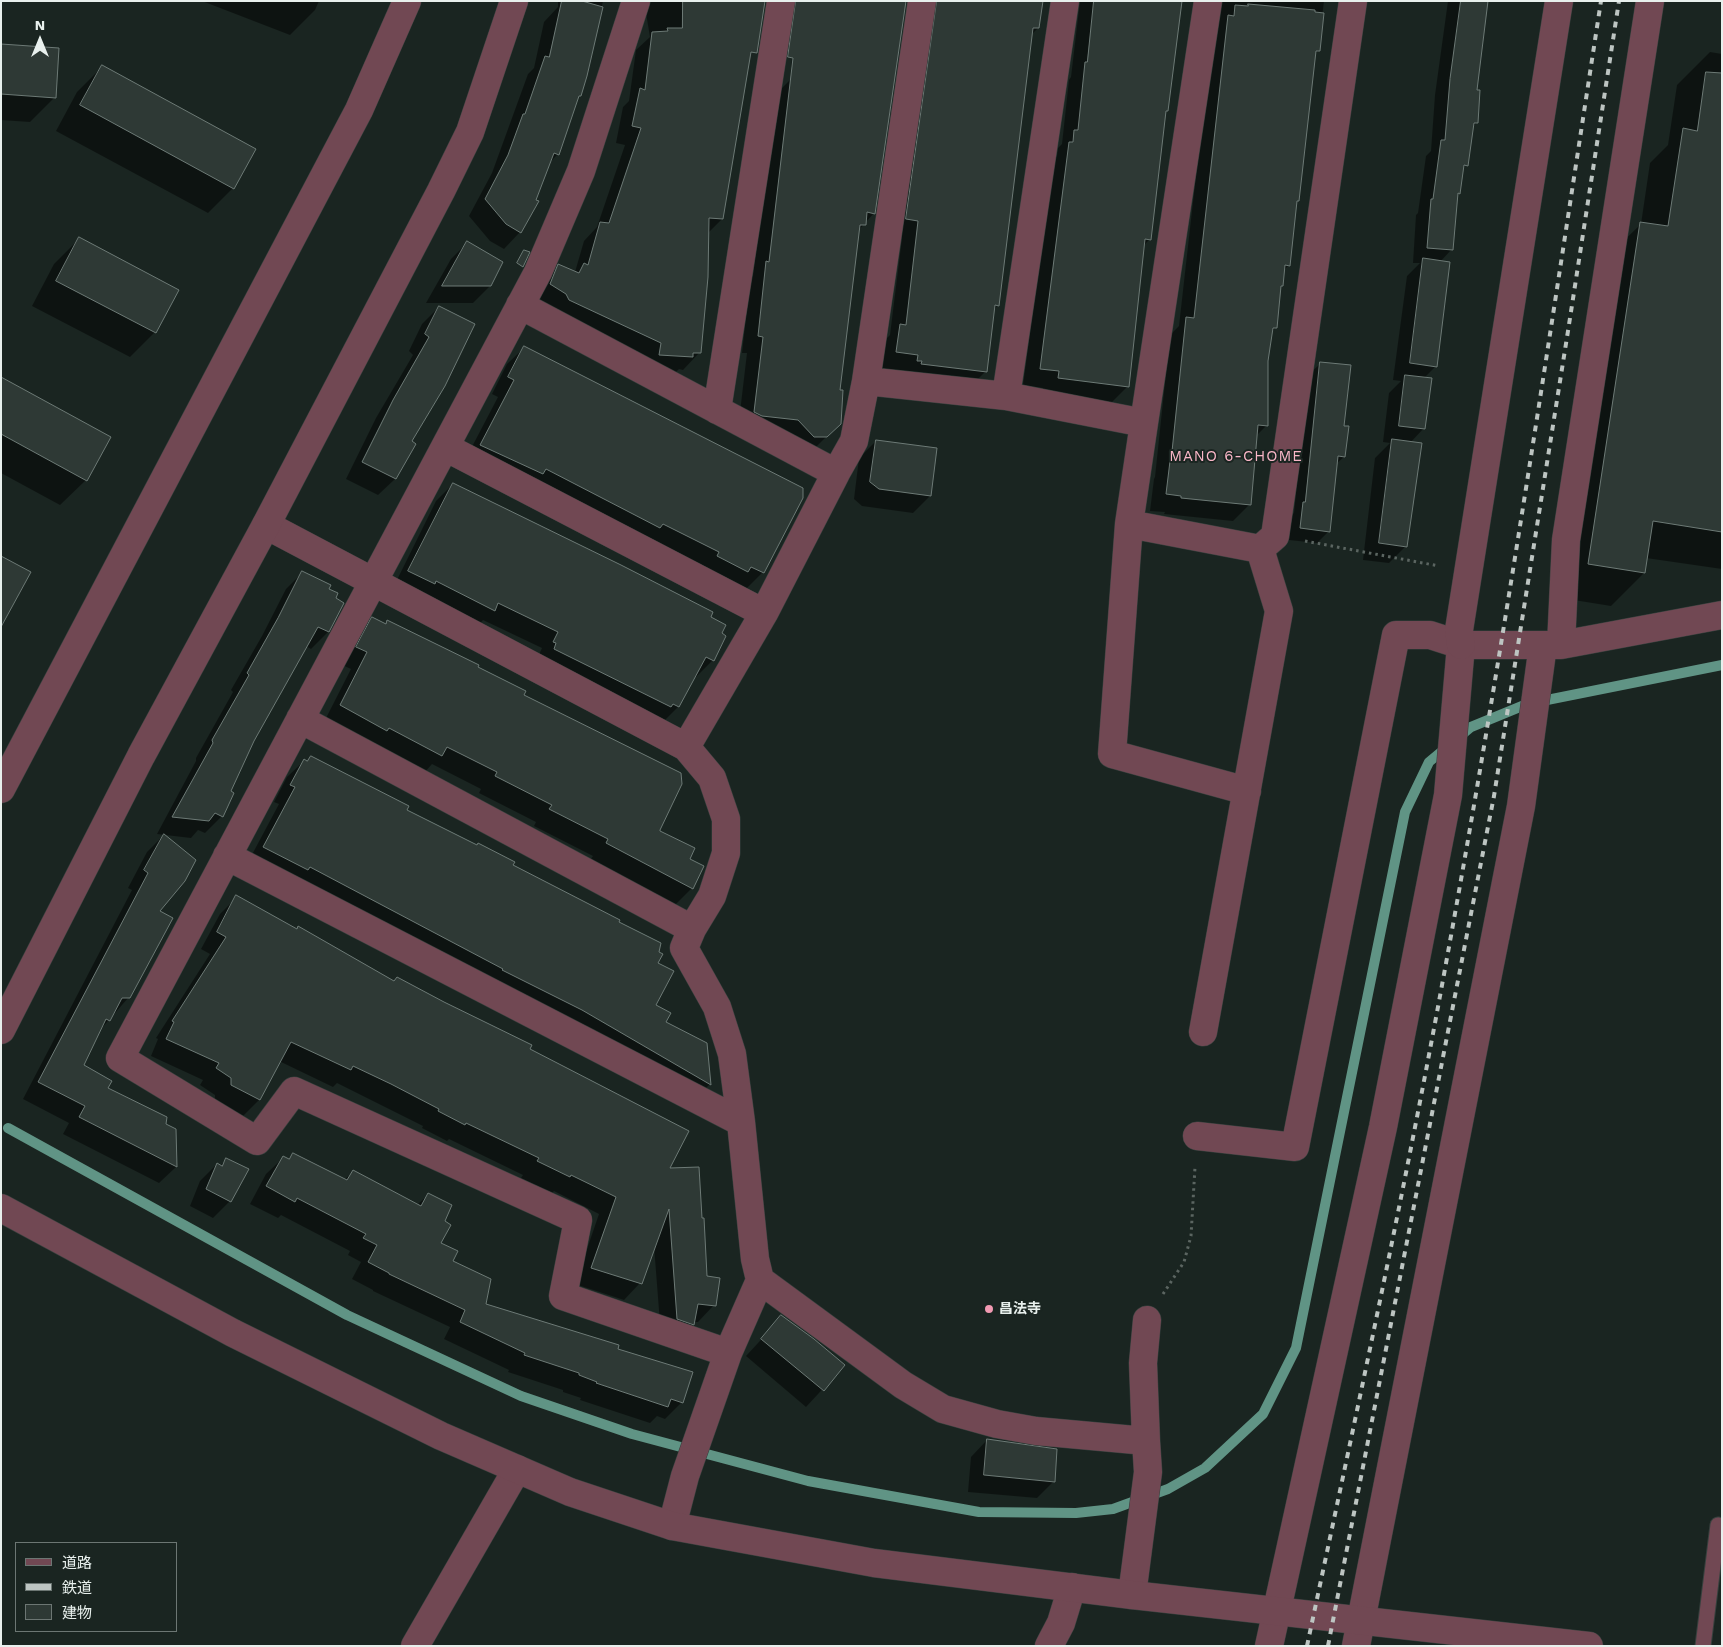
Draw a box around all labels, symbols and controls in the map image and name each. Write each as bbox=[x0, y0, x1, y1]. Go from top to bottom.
north arrow bbox=[15, 15, 65, 65]
text: N bbox=[35, 17, 45, 33]
district label: MANO 6-CHOME bbox=[1168, 448, 1304, 466]
place label: 昌法寺 bbox=[999, 1301, 1041, 1317]
marker: 昌法寺 bbox=[983, 1303, 995, 1315]
legend bbox=[15, 1542, 178, 1632]
text: 道路 bbox=[62, 1554, 92, 1572]
text: 鉄道 bbox=[62, 1579, 92, 1597]
text: 建物 bbox=[62, 1604, 92, 1622]

